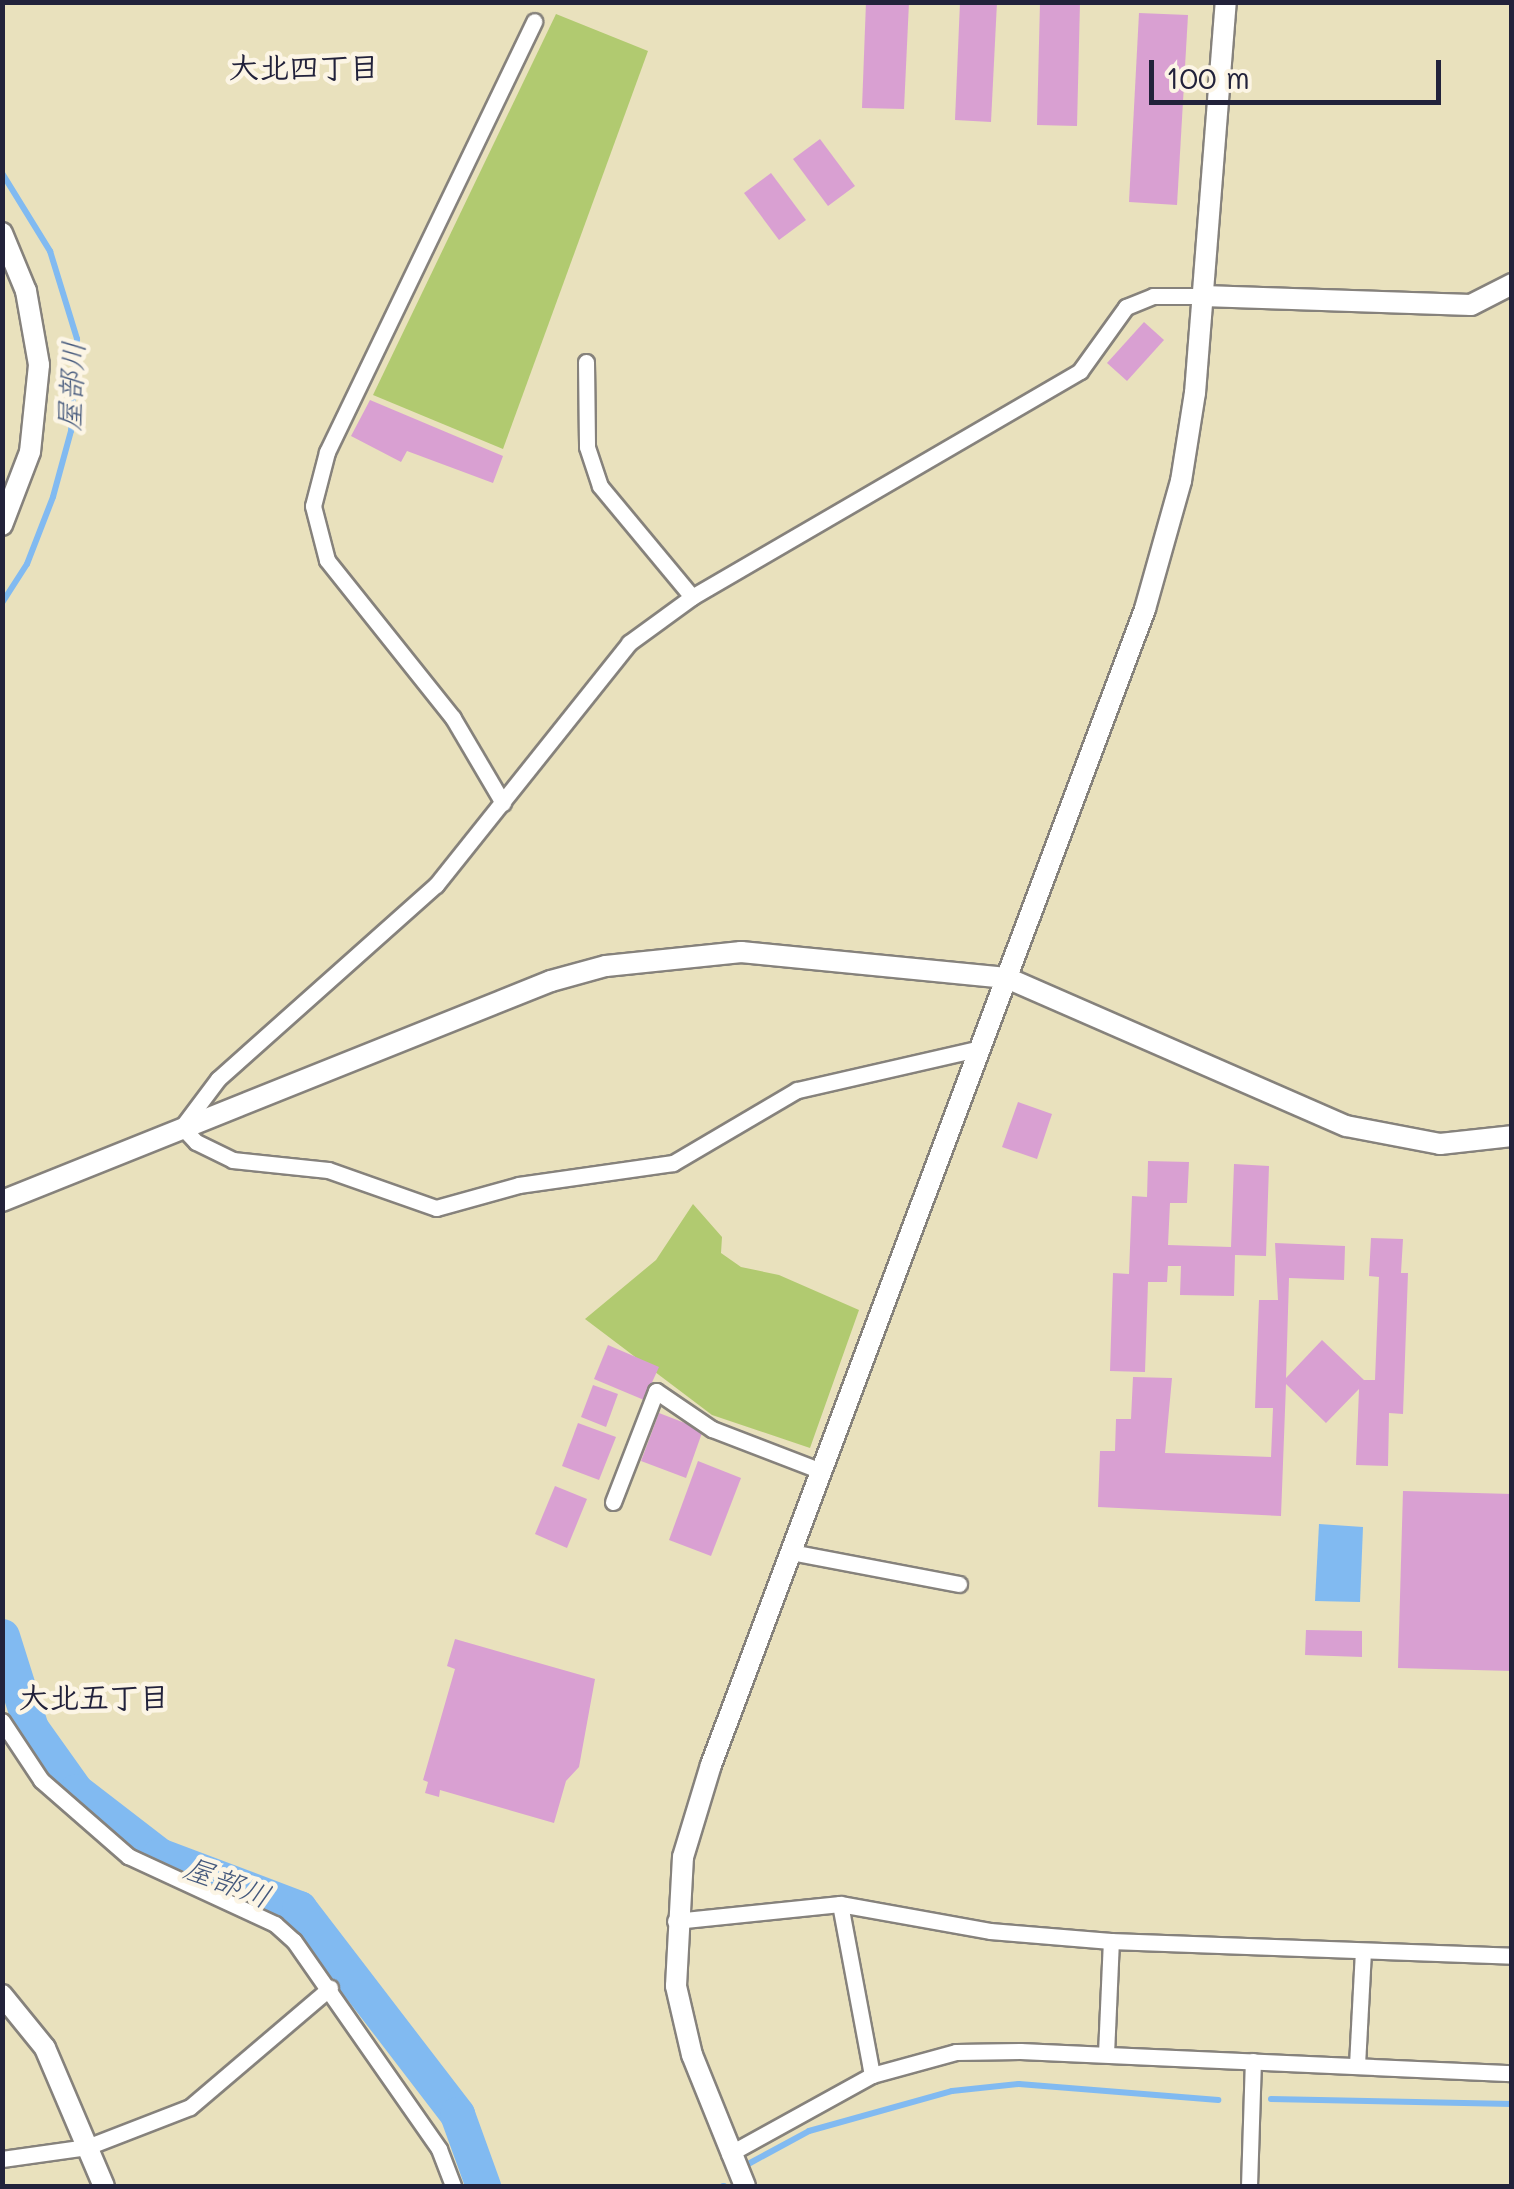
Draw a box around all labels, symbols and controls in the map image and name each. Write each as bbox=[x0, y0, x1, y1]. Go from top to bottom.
scale bar bbox=[1154, 40, 1446, 102]
district label: 大北四丁目 bbox=[229, 48, 379, 84]
text: 100 m bbox=[1166, 57, 1250, 97]
water label: 屋部川 bbox=[50, 340, 90, 432]
district label: 大北五丁目 bbox=[19, 1678, 169, 1714]
water label: 屋部川 bbox=[180, 1848, 276, 1914]

